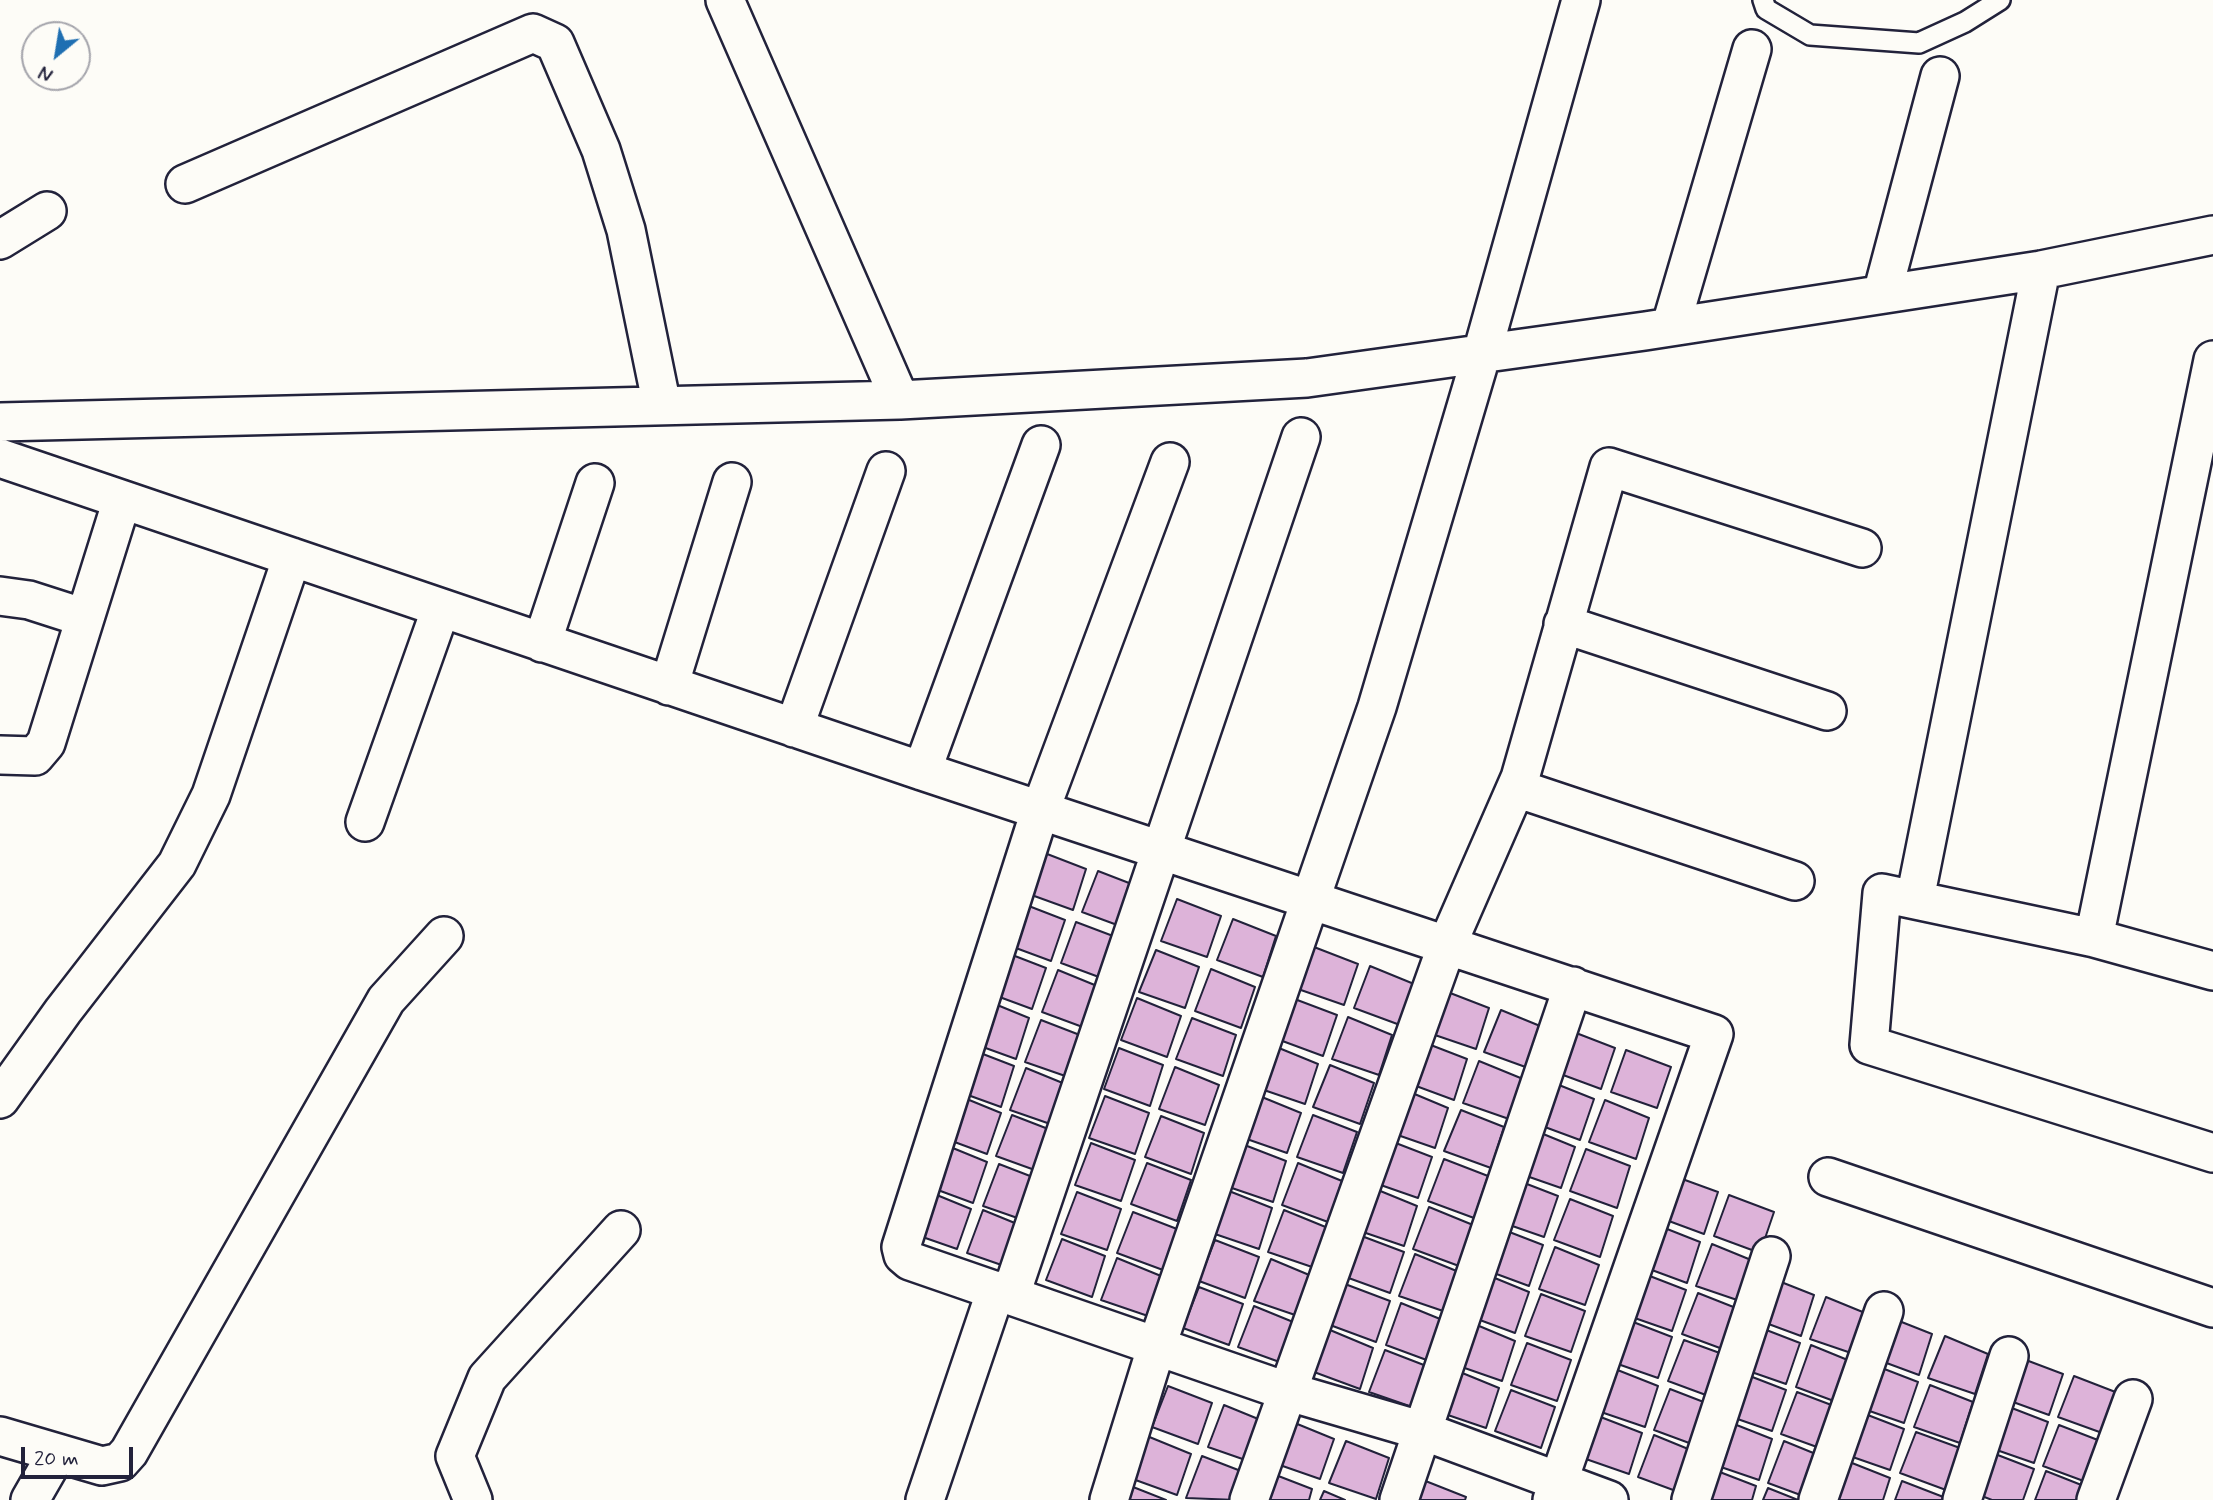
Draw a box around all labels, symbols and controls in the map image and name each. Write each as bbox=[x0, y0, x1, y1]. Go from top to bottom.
north arrow bbox=[21, 21, 91, 91]
text: N bbox=[35, 59, 58, 87]
scale bar bbox=[24, 1434, 136, 1478]
text: 20 m bbox=[34, 1445, 79, 1473]

